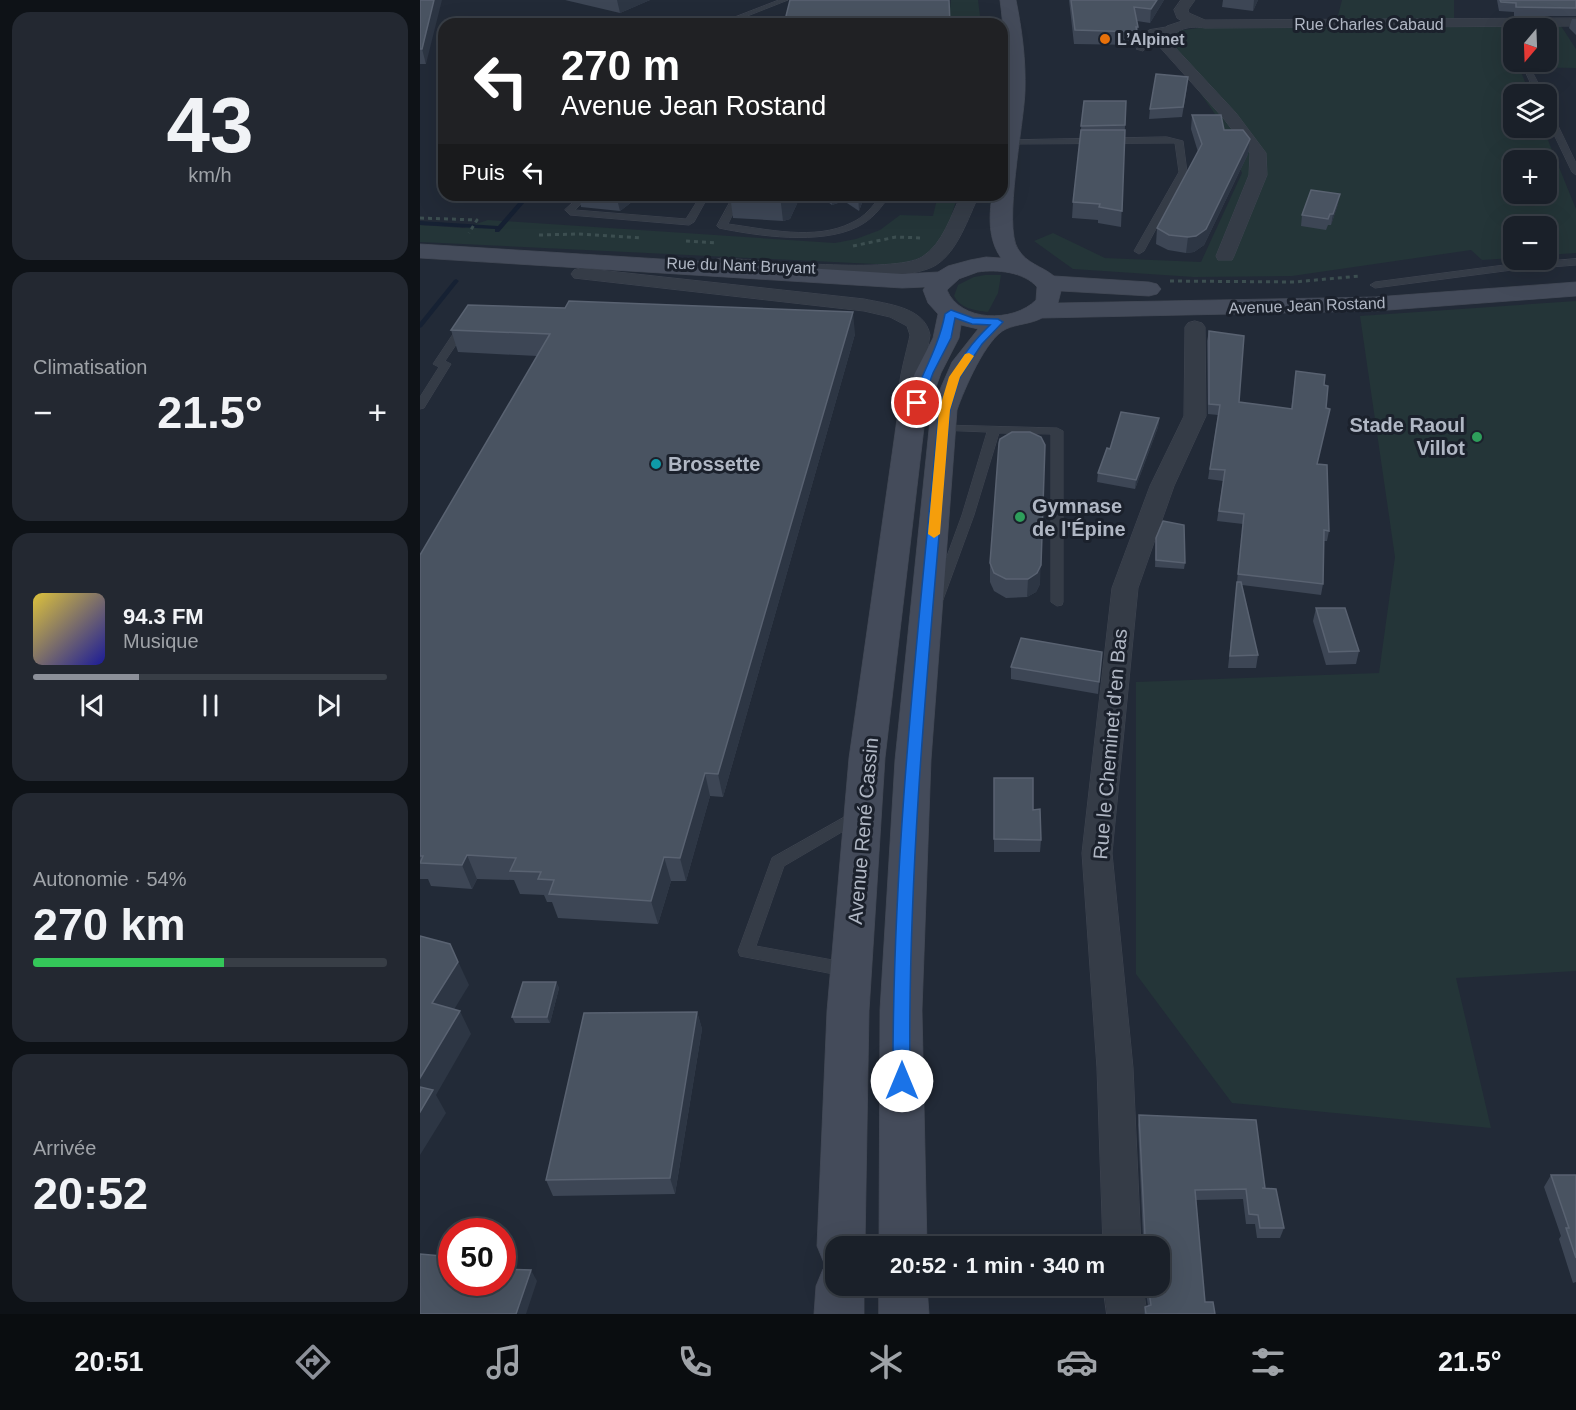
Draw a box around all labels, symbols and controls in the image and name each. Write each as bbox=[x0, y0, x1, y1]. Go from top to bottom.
street label: Rue Charles Cabaud bbox=[1294, 16, 1444, 33]
north arrow bbox=[1503, 18, 1557, 72]
map controls bbox=[1503, 18, 1557, 270]
place label: L’Alpinet bbox=[1117, 31, 1185, 48]
marker: L’Alpinet bbox=[1098, 32, 1112, 46]
icon: left bbox=[462, 42, 540, 120]
text: 270 m bbox=[561, 42, 680, 89]
text: 43 bbox=[167, 81, 253, 169]
button: layers bbox=[1503, 84, 1557, 138]
text: Avenue Jean Rostand bbox=[561, 91, 826, 121]
button: + bbox=[1503, 150, 1557, 204]
icon: left bbox=[517, 156, 550, 189]
text: Puis bbox=[462, 160, 505, 185]
text: km/h bbox=[188, 164, 232, 186]
button: − bbox=[1503, 216, 1557, 270]
street label: Rue du Nant Bruyant bbox=[666, 254, 816, 277]
street label: Avenue Jean Rostand bbox=[1228, 294, 1386, 317]
text: Climatisation bbox=[33, 356, 147, 378]
pin bbox=[891, 377, 942, 428]
icon: arrive bbox=[900, 386, 933, 419]
text: 21.5° bbox=[157, 387, 263, 438]
text: − bbox=[33, 394, 52, 431]
text: + bbox=[368, 394, 387, 431]
place label: Stade Raoul Villot bbox=[1349, 414, 1465, 459]
marker: Stade Raoul Villot bbox=[1470, 430, 1484, 444]
place label: Brossette bbox=[668, 453, 760, 475]
marker: Brossette bbox=[649, 457, 663, 471]
place label: Gymnase de l'Épine bbox=[1032, 495, 1126, 540]
marker: Gymnase de l'Épine bbox=[1013, 510, 1027, 524]
text: 94.3 FM bbox=[123, 604, 204, 629]
street label: Rue le Cheminet d'en Bas bbox=[1089, 628, 1131, 860]
text: Musique bbox=[123, 630, 199, 652]
icon: previous bbox=[76, 689, 109, 722]
icon: pause bbox=[194, 689, 227, 722]
icon: next bbox=[312, 689, 345, 722]
street label: Avenue René Cassin bbox=[844, 737, 882, 925]
text: Autonomie · 54% bbox=[33, 868, 186, 890]
text: 270 km bbox=[33, 899, 186, 950]
position arrow bbox=[870, 1049, 934, 1113]
text: Arrivée bbox=[33, 1137, 96, 1159]
text: 20:52 bbox=[33, 1168, 148, 1219]
speed limit sign: 50 bbox=[438, 1218, 516, 1296]
text: 20:52 · 1 min · 340 m bbox=[890, 1253, 1105, 1278]
icon: directions bbox=[292, 1341, 334, 1383]
icon: music bbox=[483, 1341, 525, 1383]
icon: phone bbox=[674, 1341, 716, 1383]
icon: climate bbox=[865, 1341, 907, 1383]
icon: car bbox=[1056, 1341, 1098, 1383]
icon: filters bbox=[1247, 1341, 1289, 1383]
text: 20:51 bbox=[74, 1347, 144, 1377]
text: 21.5° bbox=[1438, 1347, 1501, 1377]

